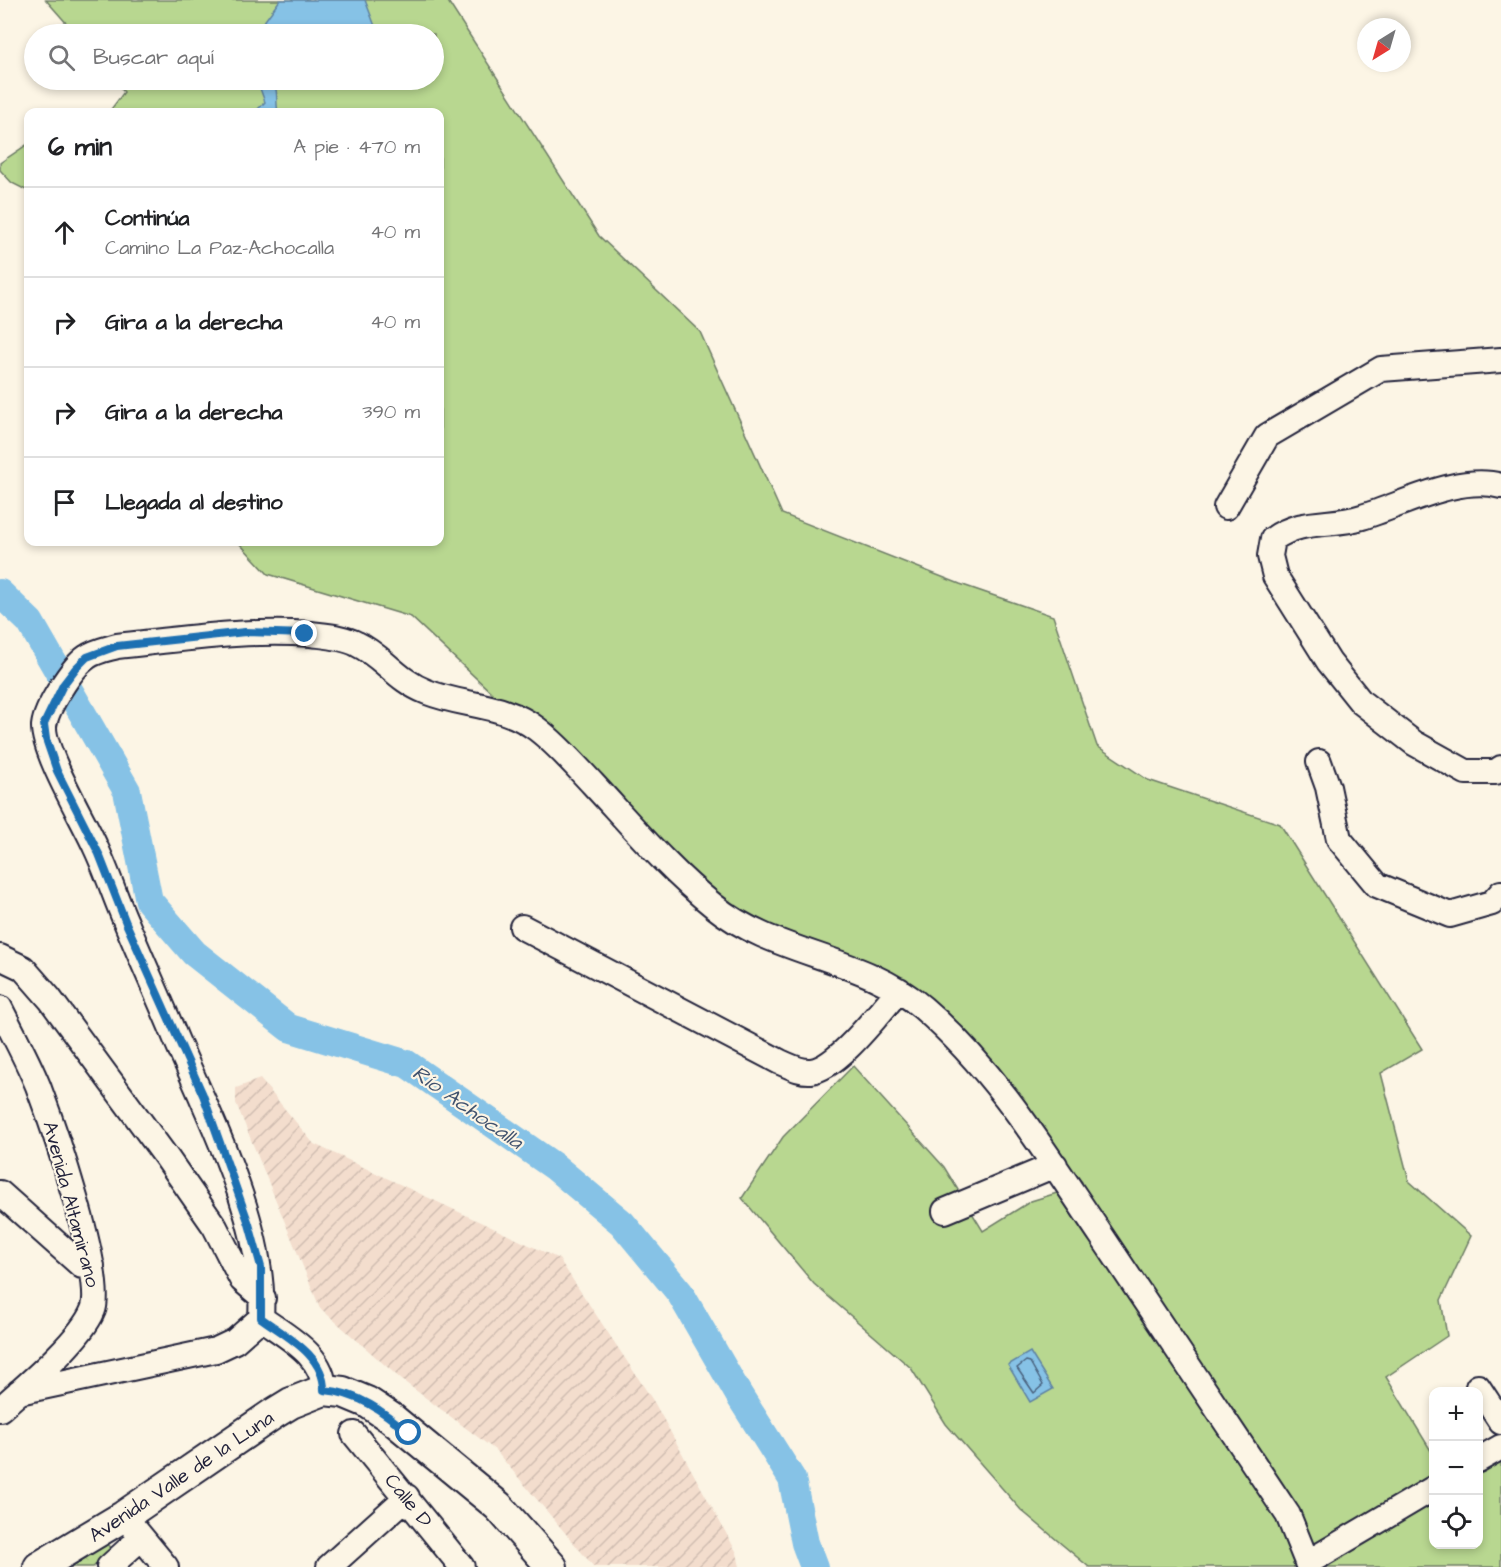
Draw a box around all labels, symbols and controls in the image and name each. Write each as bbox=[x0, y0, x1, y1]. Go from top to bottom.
north arrow bbox=[1357, 18, 1411, 72]
search box bbox=[24, 24, 444, 90]
icon: search bbox=[45, 41, 78, 74]
text: Buscar aquí bbox=[93, 42, 214, 73]
text: 6 min bbox=[48, 129, 112, 165]
text: A pie · 470 m bbox=[293, 133, 420, 161]
text: Continúa bbox=[105, 203, 190, 234]
icon: ahead bbox=[48, 216, 81, 249]
text: 40 m bbox=[370, 218, 420, 246]
text: Camino La Paz-Achocalla bbox=[105, 234, 334, 262]
icon: right bbox=[48, 306, 81, 339]
text: Gira a la derecha bbox=[105, 307, 282, 338]
text: 40 m bbox=[370, 308, 420, 336]
icon: right bbox=[48, 396, 81, 429]
text: Gira a la derecha bbox=[105, 397, 282, 428]
text: 390 m bbox=[362, 398, 420, 426]
icon: arrive bbox=[48, 486, 81, 519]
text: Llegada al destino bbox=[105, 487, 283, 518]
route end bbox=[291, 620, 317, 646]
water label: Río Achocalla bbox=[407, 1059, 530, 1157]
street label: Avenida Altamirano bbox=[35, 1118, 107, 1290]
map controls bbox=[1429, 1387, 1483, 1549]
button: + bbox=[1429, 1387, 1483, 1441]
street label: Avenida Valle de la Luna bbox=[83, 1404, 280, 1549]
route start bbox=[395, 1419, 421, 1445]
button: − bbox=[1429, 1441, 1483, 1495]
street label: Calle D bbox=[378, 1468, 439, 1534]
button: locate bbox=[1429, 1495, 1483, 1549]

